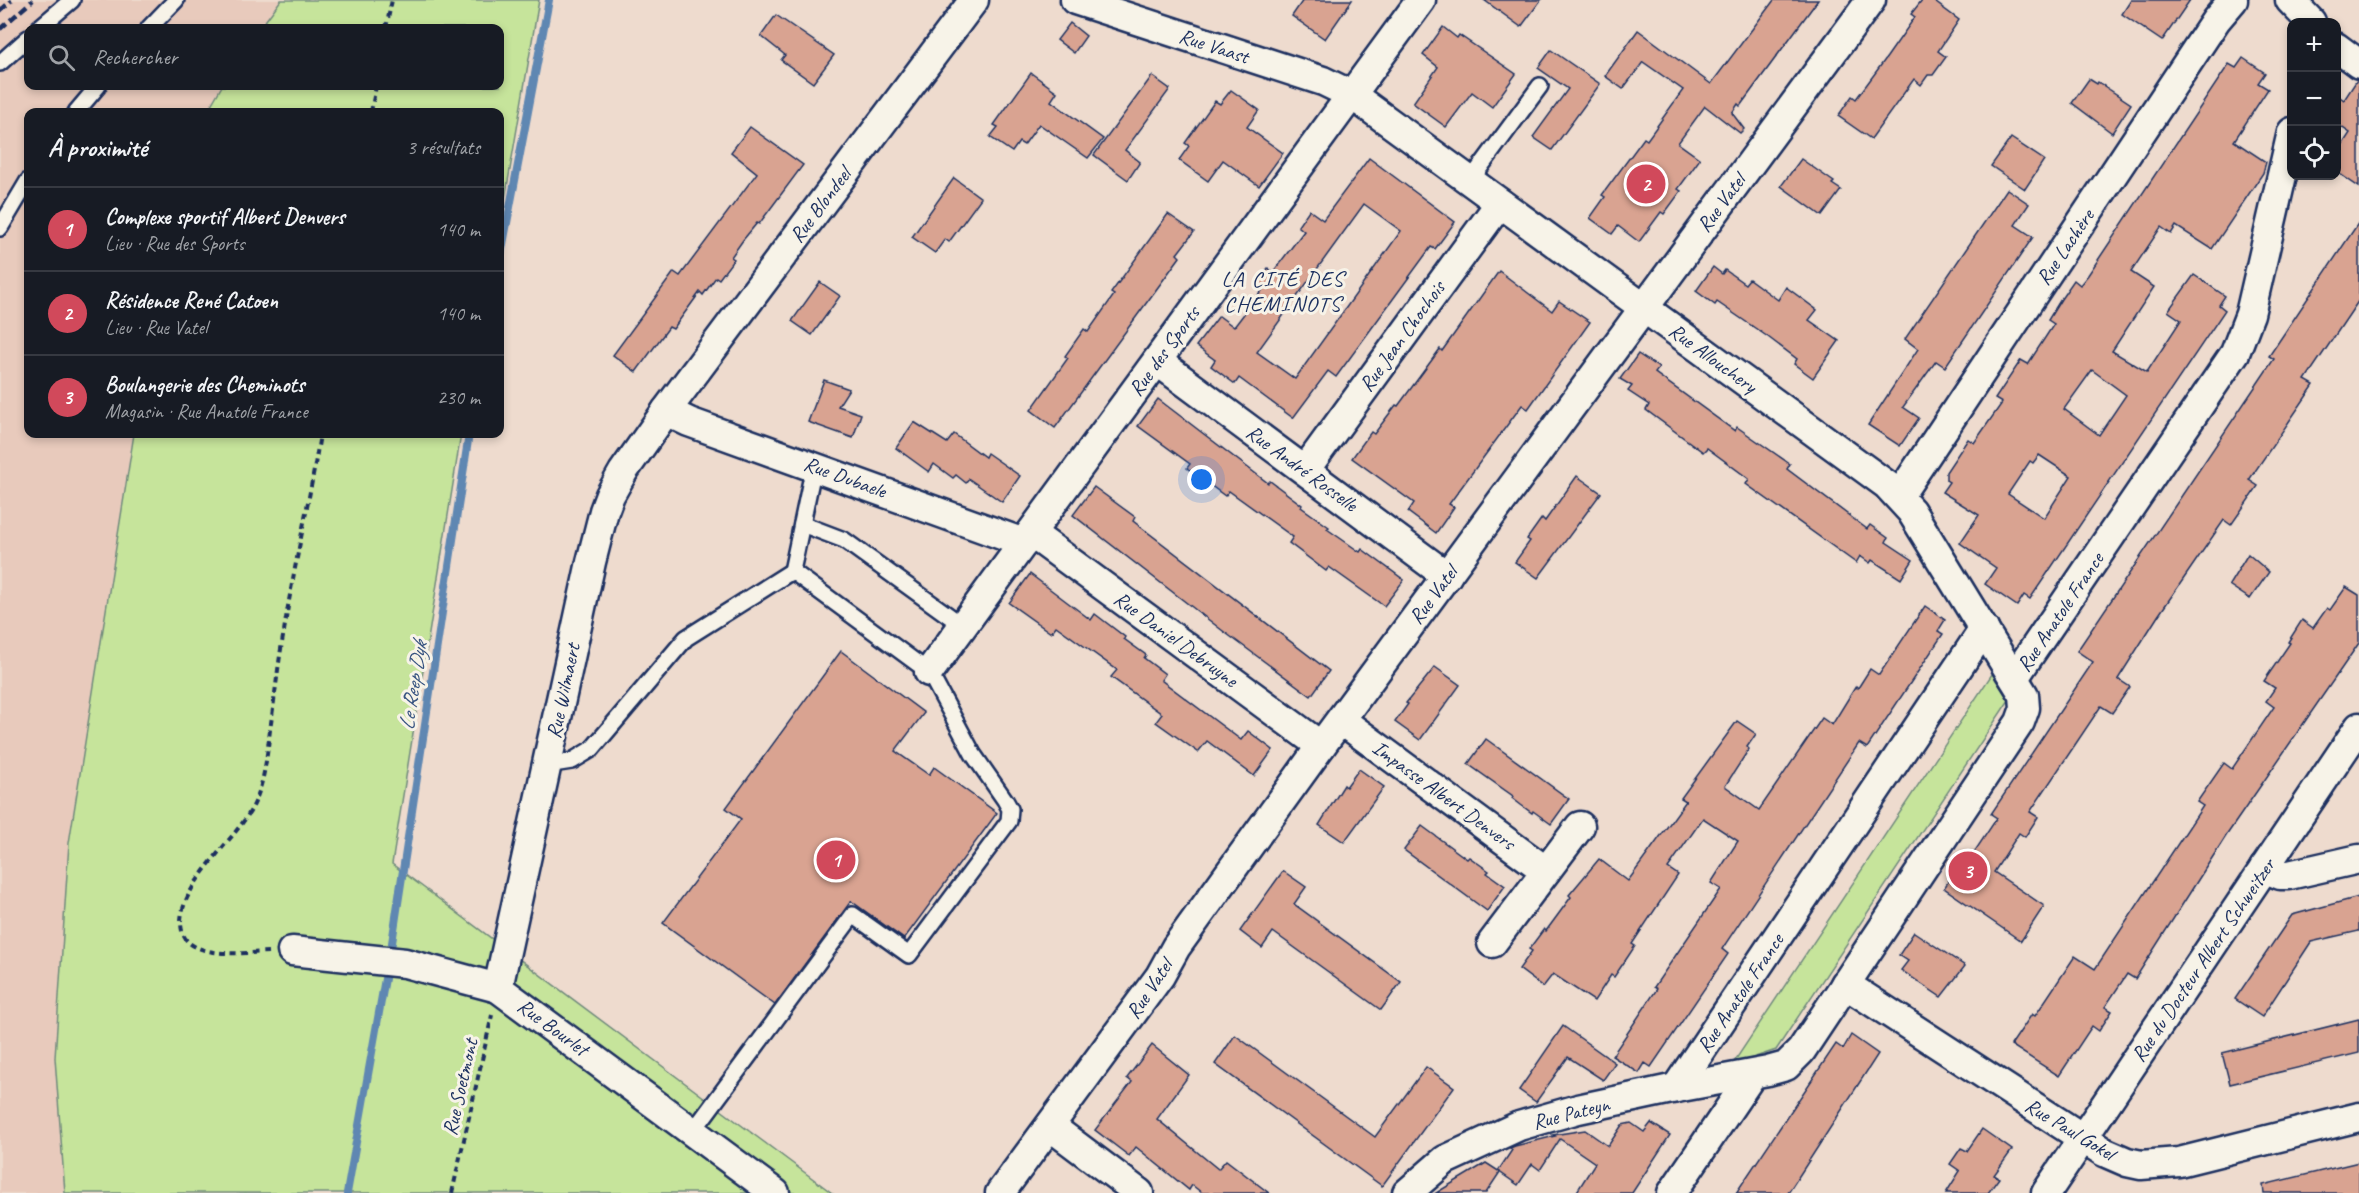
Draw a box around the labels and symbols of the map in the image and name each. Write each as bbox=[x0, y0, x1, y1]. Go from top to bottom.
street label: Rue Vaast bbox=[1176, 23, 1254, 70]
street label: Rue Blondeel bbox=[783, 160, 859, 248]
pin: 2 bbox=[1626, 162, 1666, 207]
street label: Rue Vatel bbox=[1691, 166, 1753, 237]
street label: Rue Lachère bbox=[2030, 202, 2101, 290]
district label: LA CITÉ DES CHEMINOTS bbox=[1221, 265, 1347, 318]
street label: Rue Jean Chochois bbox=[1353, 274, 1452, 396]
street label: Rue des Sports bbox=[1123, 299, 1206, 401]
street label: Rue Allouchery bbox=[1664, 317, 1763, 400]
street label: Rue André Rosselle bbox=[1241, 419, 1364, 518]
street label: Rue Dubaele bbox=[800, 450, 891, 504]
your location bbox=[1187, 465, 1216, 494]
street label: Rue Anatole France bbox=[2011, 546, 2111, 677]
street label: Rue Vatel bbox=[1403, 558, 1465, 629]
street label: Rue Daniel Debruyne bbox=[1109, 585, 1244, 693]
water label: Le Reep Dyk bbox=[392, 636, 434, 732]
street label: Rue Wilmaert bbox=[540, 639, 586, 741]
street label: Impasse Albert Denvers bbox=[1367, 734, 1522, 857]
pin: 1 bbox=[816, 838, 856, 882]
pin: 3 bbox=[1948, 848, 1988, 894]
street label: Rue du Docteur Albert Schweitzer bbox=[2125, 852, 2282, 1067]
street label: Rue Anatole France bbox=[1691, 927, 1791, 1058]
street label: Rue Vatel bbox=[1120, 952, 1180, 1024]
street label: Rue Bourlet bbox=[513, 993, 596, 1063]
street label: Rue Soetmont bbox=[436, 1034, 484, 1138]
street label: Rue Pateyn bbox=[1530, 1091, 1614, 1135]
street label: Rue Paul Gokel bbox=[2020, 1092, 2123, 1168]

